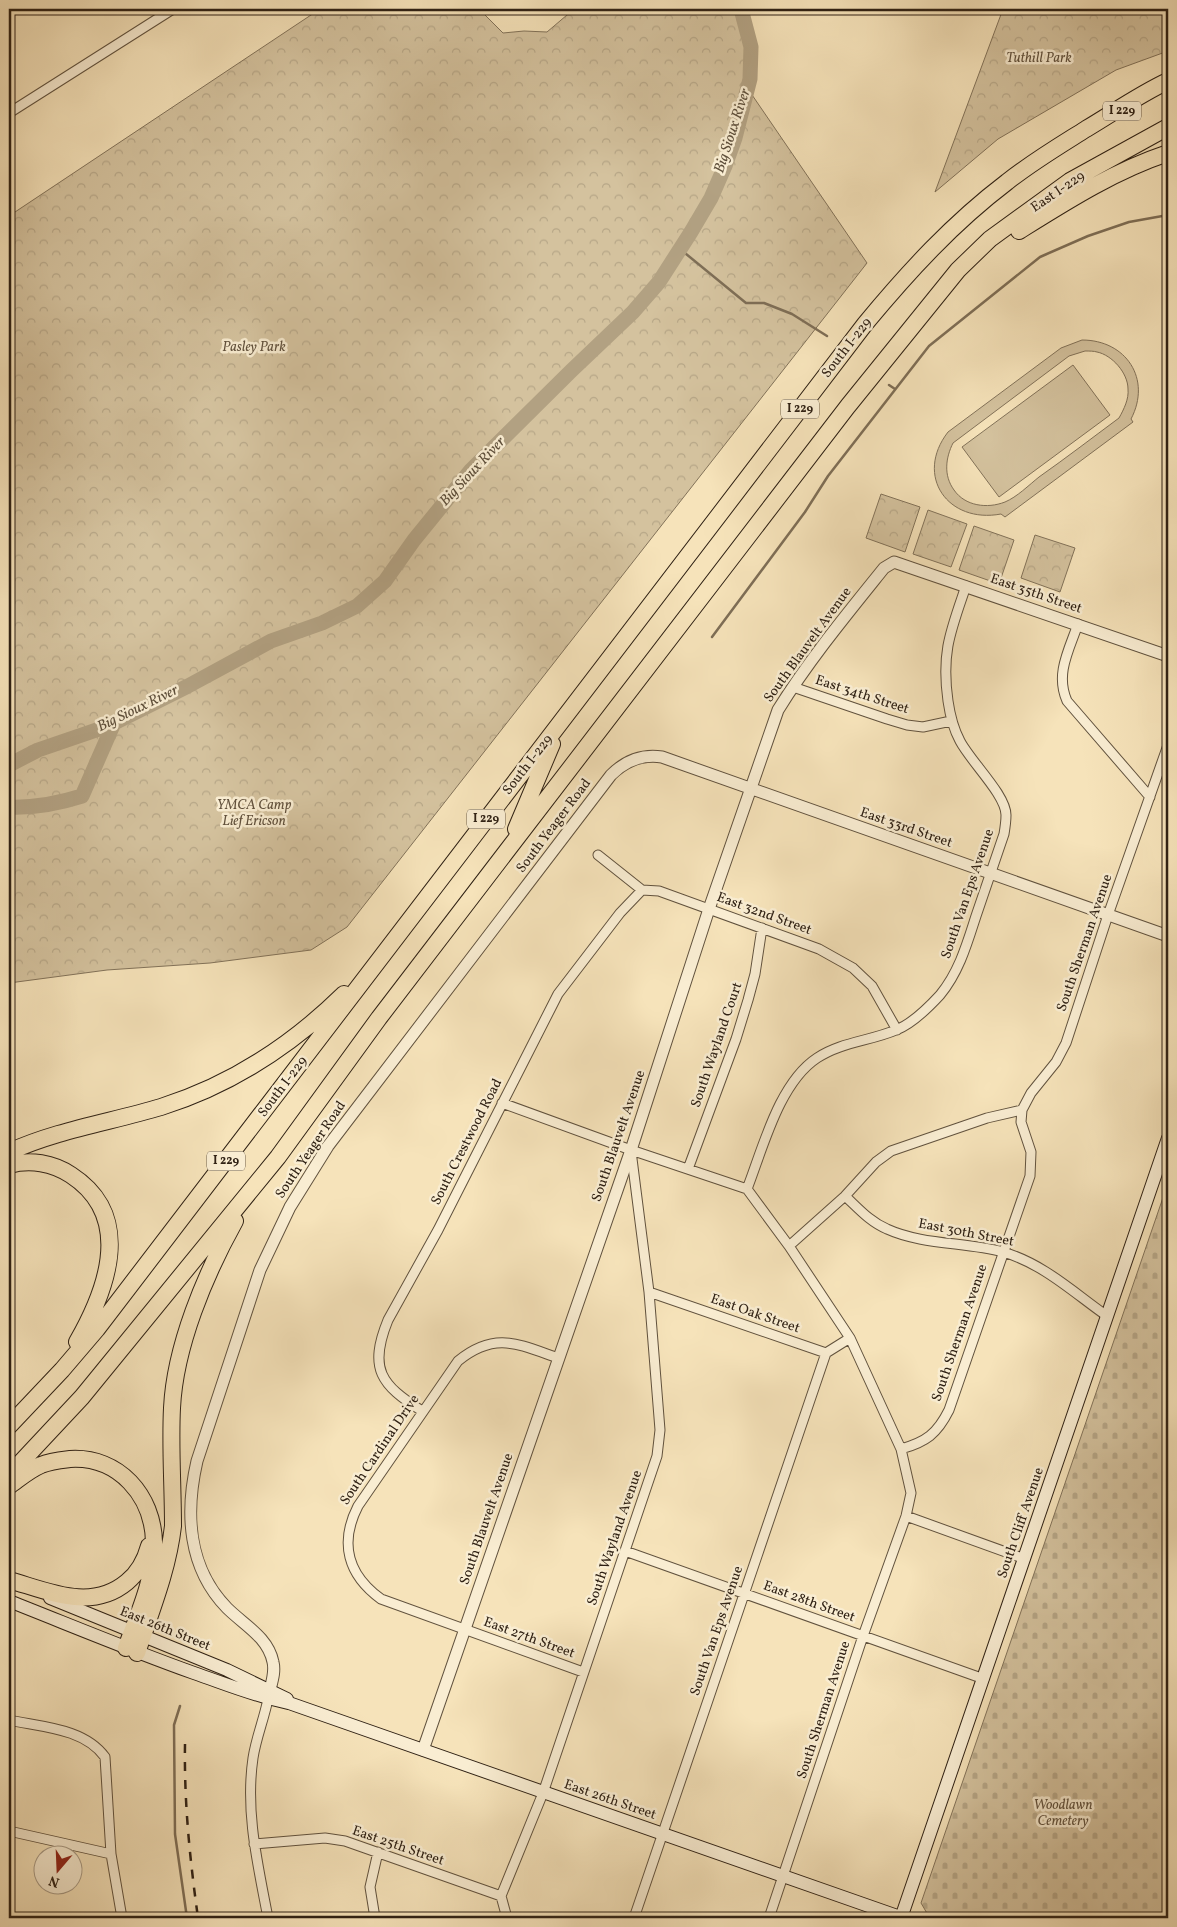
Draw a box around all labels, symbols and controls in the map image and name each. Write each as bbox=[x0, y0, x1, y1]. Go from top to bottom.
park label: Tuthill Park bbox=[1006, 49, 1072, 68]
water label: Big Sioux River bbox=[709, 86, 757, 176]
road number: I 229 bbox=[1103, 102, 1141, 120]
street label: East I-229 bbox=[1027, 167, 1089, 217]
street label: South I-229 bbox=[817, 314, 877, 382]
park label: Pasley Park bbox=[222, 338, 286, 357]
road number: I 229 bbox=[781, 399, 819, 418]
water label: Big Sioux River bbox=[435, 432, 511, 511]
street label: East 35th Street bbox=[988, 569, 1084, 619]
street label: South Blauvelt Avenue bbox=[760, 583, 856, 706]
street label: East 34th Street bbox=[813, 671, 911, 719]
water label: Big Sioux River bbox=[94, 680, 182, 738]
street label: South I-229 bbox=[498, 731, 558, 799]
street label: South Yeager Road bbox=[512, 775, 596, 877]
park label: YMCA Camp Lief Ericson bbox=[217, 796, 292, 831]
street label: East 33rd Street bbox=[857, 803, 955, 853]
road number: I 229 bbox=[467, 810, 505, 829]
street label: South Van Eps Avenue bbox=[937, 826, 999, 961]
street label: South Sherman Avenue bbox=[1053, 871, 1118, 1014]
street label: East 32nd Street bbox=[714, 888, 814, 940]
street label: South Wayland Court bbox=[687, 980, 747, 1110]
street label: South I-229 bbox=[254, 1053, 312, 1121]
street label: South Blauvelt Avenue bbox=[588, 1067, 651, 1204]
street label: South Crestwood Road bbox=[427, 1075, 507, 1209]
street label: South Yeager Road bbox=[271, 1097, 351, 1203]
road number: I 229 bbox=[207, 1152, 245, 1170]
street label: East 30th Street bbox=[916, 1214, 1016, 1252]
street label: South Sherman Avenue bbox=[928, 1261, 993, 1404]
street label: East Oak Street bbox=[708, 1290, 802, 1338]
street label: South Cardinal Drive bbox=[336, 1391, 424, 1509]
street label: South Blauvelt Avenue bbox=[456, 1450, 519, 1587]
street label: South Cliff Avenue bbox=[993, 1465, 1049, 1581]
street label: South Wayland Avenue bbox=[583, 1467, 647, 1608]
street label: South Van Eps Avenue bbox=[686, 1563, 748, 1698]
street label: East 28th Street bbox=[760, 1577, 858, 1627]
street label: East 26th Street bbox=[117, 1602, 213, 1656]
street label: East 27th Street bbox=[481, 1613, 577, 1663]
street label: South Sherman Avenue bbox=[793, 1638, 855, 1781]
street label: East 26th Street bbox=[561, 1775, 659, 1825]
park label: Woodlawn Cemetery bbox=[1033, 1796, 1093, 1831]
street label: East 25th Street bbox=[349, 1821, 447, 1871]
north arrow bbox=[32, 1844, 82, 1894]
text: N bbox=[46, 1870, 62, 1892]

